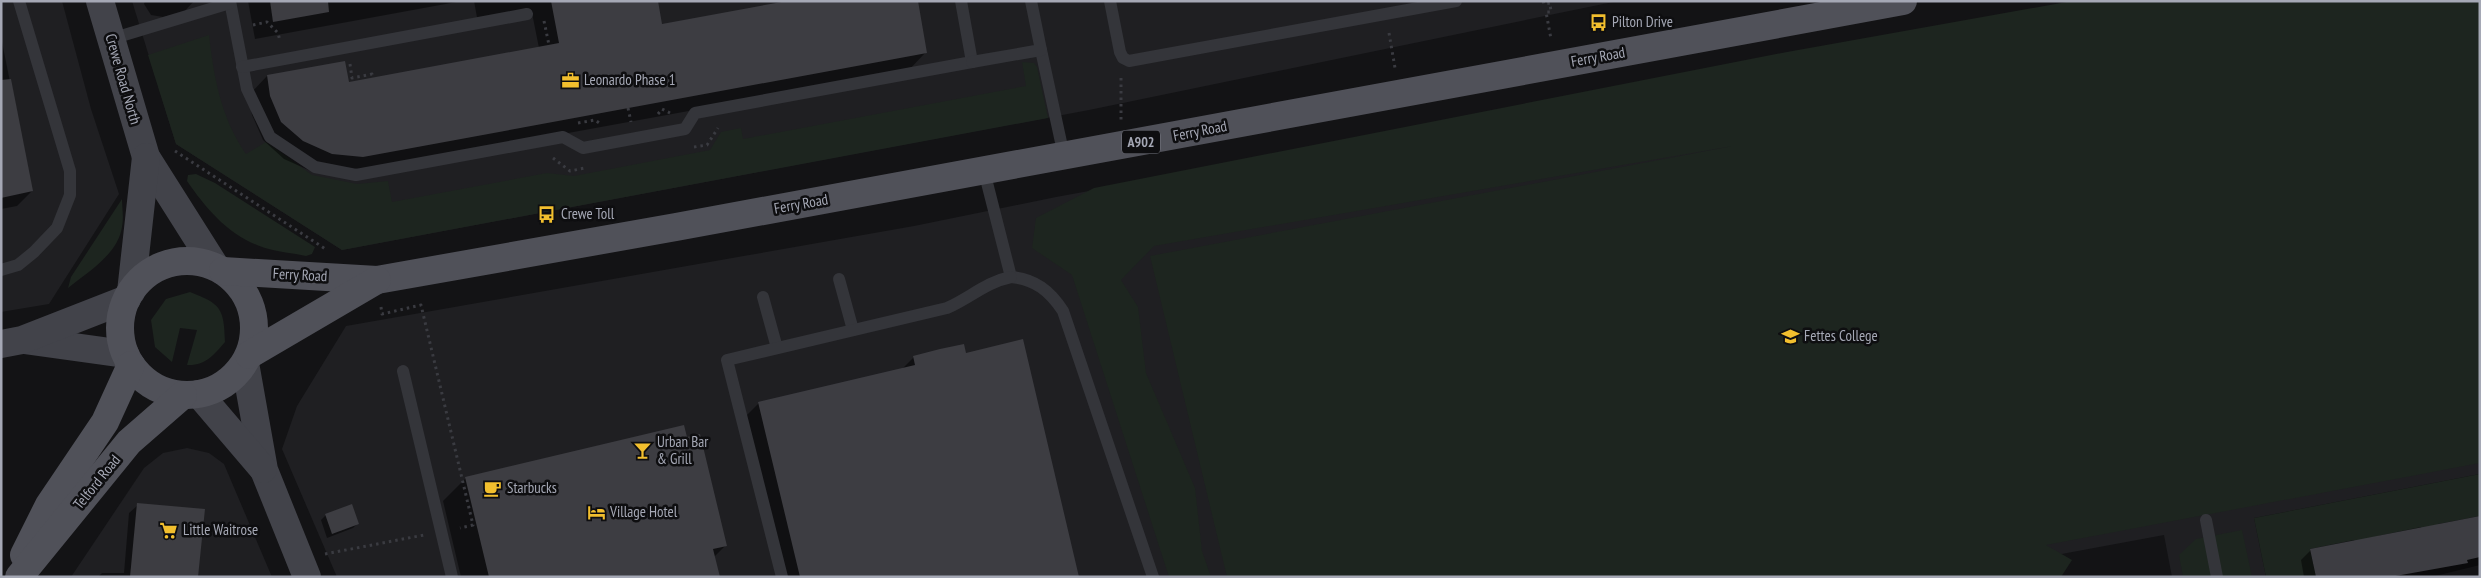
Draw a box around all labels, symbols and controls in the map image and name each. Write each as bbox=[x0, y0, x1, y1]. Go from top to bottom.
bus stop icon: Pilton Drive bbox=[1588, 12, 1608, 32]
place label: Pilton Drive bbox=[1612, 12, 1673, 31]
street label: Crewe Road North bbox=[101, 31, 145, 126]
street label: Ferry Road bbox=[1569, 42, 1626, 71]
office icon: Leonardo Phase 1 bbox=[560, 70, 580, 90]
place label: Leonardo Phase 1 bbox=[584, 70, 676, 89]
street label: Ferry Road bbox=[1171, 116, 1229, 145]
road number: A902 bbox=[1122, 130, 1160, 154]
street label: Ferry Road bbox=[772, 189, 829, 218]
bus stop icon: Crewe Toll bbox=[537, 204, 557, 224]
place label: Crewe Toll bbox=[561, 204, 615, 223]
street label: Ferry Road bbox=[272, 264, 328, 285]
school or university icon: Fettes College bbox=[1780, 326, 1800, 346]
place label: Fettes College bbox=[1804, 326, 1878, 345]
place label: Urban Bar & Grill bbox=[657, 432, 709, 468]
bar icon: Urban Bar & Grill bbox=[633, 441, 653, 461]
street label: Telford Road bbox=[69, 451, 124, 513]
cafe icon: Starbucks bbox=[483, 478, 503, 498]
place label: Starbucks bbox=[507, 478, 557, 497]
hotel icon: Village Hotel bbox=[586, 502, 606, 522]
place label: Village Hotel bbox=[609, 502, 678, 521]
supermarket icon: Little Waitrose bbox=[159, 520, 179, 540]
place label: Little Waitrose bbox=[183, 520, 258, 539]

